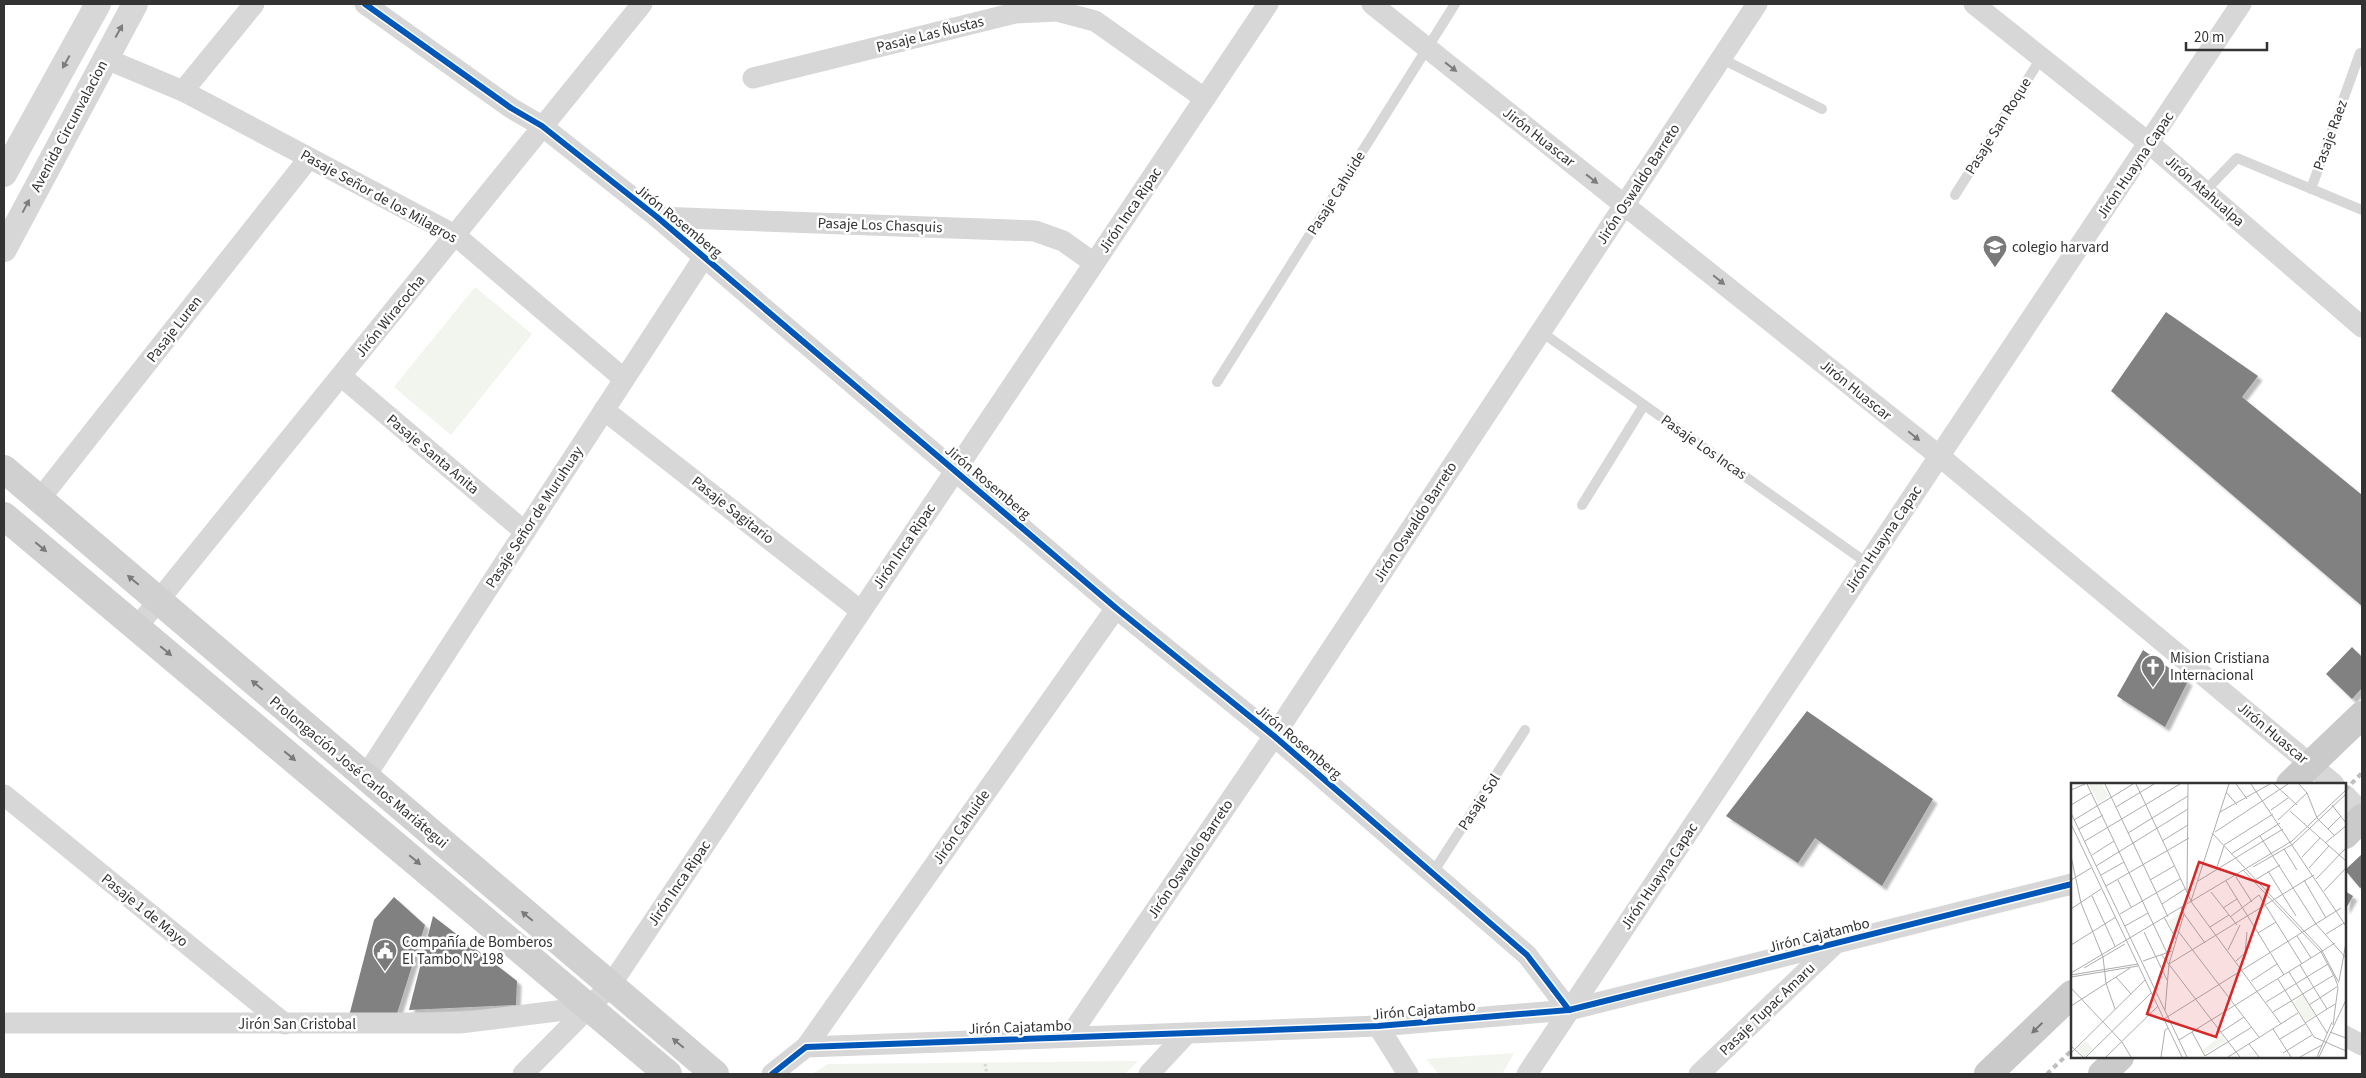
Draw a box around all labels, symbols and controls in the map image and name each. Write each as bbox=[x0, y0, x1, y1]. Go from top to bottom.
street label: Pasaje Las Ñustas bbox=[874, 11, 986, 58]
scale bar bbox=[2186, 20, 2267, 52]
one-way arrow bbox=[115, 25, 124, 38]
text: 20 m bbox=[2194, 27, 2224, 48]
one-way arrow bbox=[62, 54, 70, 69]
street label: Avenida Circunvalacion bbox=[26, 57, 113, 196]
one-way arrow bbox=[1444, 61, 1457, 72]
street label: Pasaje San Roque bbox=[1960, 74, 2037, 179]
street label: Pasaje Raez bbox=[2308, 97, 2353, 173]
street label: Jirón Huascar bbox=[1498, 102, 1580, 173]
street label: Jirón Huayna Capac bbox=[2092, 107, 2179, 223]
street label: Jirón Oswaldo Barreto bbox=[1592, 120, 1685, 249]
street label: Pasaje Señor de los Milagros bbox=[297, 145, 461, 248]
street label: Pasaje Cahuide bbox=[1302, 147, 1371, 239]
street label: Jirón Atahualpa bbox=[2160, 151, 2249, 232]
street label: Jirón Inca Ripac bbox=[1094, 163, 1167, 257]
one-way arrow bbox=[1585, 173, 1598, 184]
street label: Jirón Rosemberg bbox=[631, 180, 727, 263]
one-way arrow bbox=[22, 199, 31, 212]
street label: Pasaje Los Chasquis bbox=[817, 213, 943, 238]
school or university icon: colegio harvard bbox=[1982, 234, 2008, 268]
place label: colegio harvard bbox=[2012, 237, 2109, 258]
street label: Jirón Wiracocha bbox=[351, 271, 430, 362]
one-way arrow bbox=[1712, 275, 1725, 286]
street label: Pasaje Luren bbox=[142, 292, 207, 367]
street label: Jirón Huascar bbox=[1815, 355, 1897, 426]
street label: Pasaje Santa Anita bbox=[382, 409, 483, 499]
street label: Pasaje Los Incas bbox=[1656, 410, 1751, 485]
one-way arrow bbox=[1907, 431, 1920, 442]
street label: Jirón Rosemberg bbox=[940, 440, 1035, 525]
street label: Pasaje Señor de Muruhuay bbox=[481, 442, 588, 592]
street label: Jirón Oswaldo Barreto bbox=[1369, 458, 1462, 587]
street label: Pasaje Sagitario bbox=[687, 471, 778, 549]
street label: Jirón Huayna Capac bbox=[1840, 481, 1927, 597]
street label: Jirón Inca Ripac bbox=[868, 499, 941, 593]
one-way arrow bbox=[34, 542, 47, 553]
one-way arrow bbox=[127, 574, 140, 585]
one-way arrow bbox=[159, 646, 172, 657]
place label: Mision Cristiana Internacional bbox=[2170, 648, 2269, 686]
church icon: Mision Cristiana Internacional bbox=[2140, 654, 2166, 688]
one-way arrow bbox=[250, 680, 263, 691]
street label: Prolongación José Carlos Mariátegui bbox=[265, 691, 453, 854]
street label: Jirón Huascar bbox=[2233, 698, 2313, 770]
street label: Jirón Rosemberg bbox=[1251, 700, 1346, 785]
one-way arrow bbox=[284, 750, 297, 761]
street label: Pasaje Sol bbox=[1453, 770, 1506, 835]
inset map bbox=[2071, 783, 2346, 1058]
street label: Jirón Cahuide bbox=[928, 786, 995, 869]
street label: Jirón Oswaldo Barreto bbox=[1143, 795, 1238, 923]
street label: Jirón Huayna Capac bbox=[1616, 818, 1703, 934]
street label: Jirón Inca Ripac bbox=[643, 836, 716, 930]
one-way arrow bbox=[408, 855, 421, 866]
street label: Pasaje 1 de Mayo bbox=[97, 869, 193, 952]
one-way arrow bbox=[521, 910, 534, 921]
street label: Jirón Cajatambo bbox=[1766, 913, 1872, 958]
place label: Compañía de Bomberos El Tambo Nº 198 bbox=[402, 932, 553, 970]
public building icon: Compañía de Bomberos El Tambo Nº 198 bbox=[372, 938, 398, 972]
street label: Pasaje Tupac Amaru bbox=[1715, 958, 1820, 1061]
street label: Jirón Cajatambo bbox=[1372, 996, 1477, 1025]
street label: Jirón San Cristobal bbox=[238, 1014, 356, 1035]
street label: Jirón Cajatambo bbox=[968, 1015, 1072, 1040]
one-way arrow bbox=[2031, 1021, 2043, 1033]
one-way arrow bbox=[672, 1038, 684, 1049]

